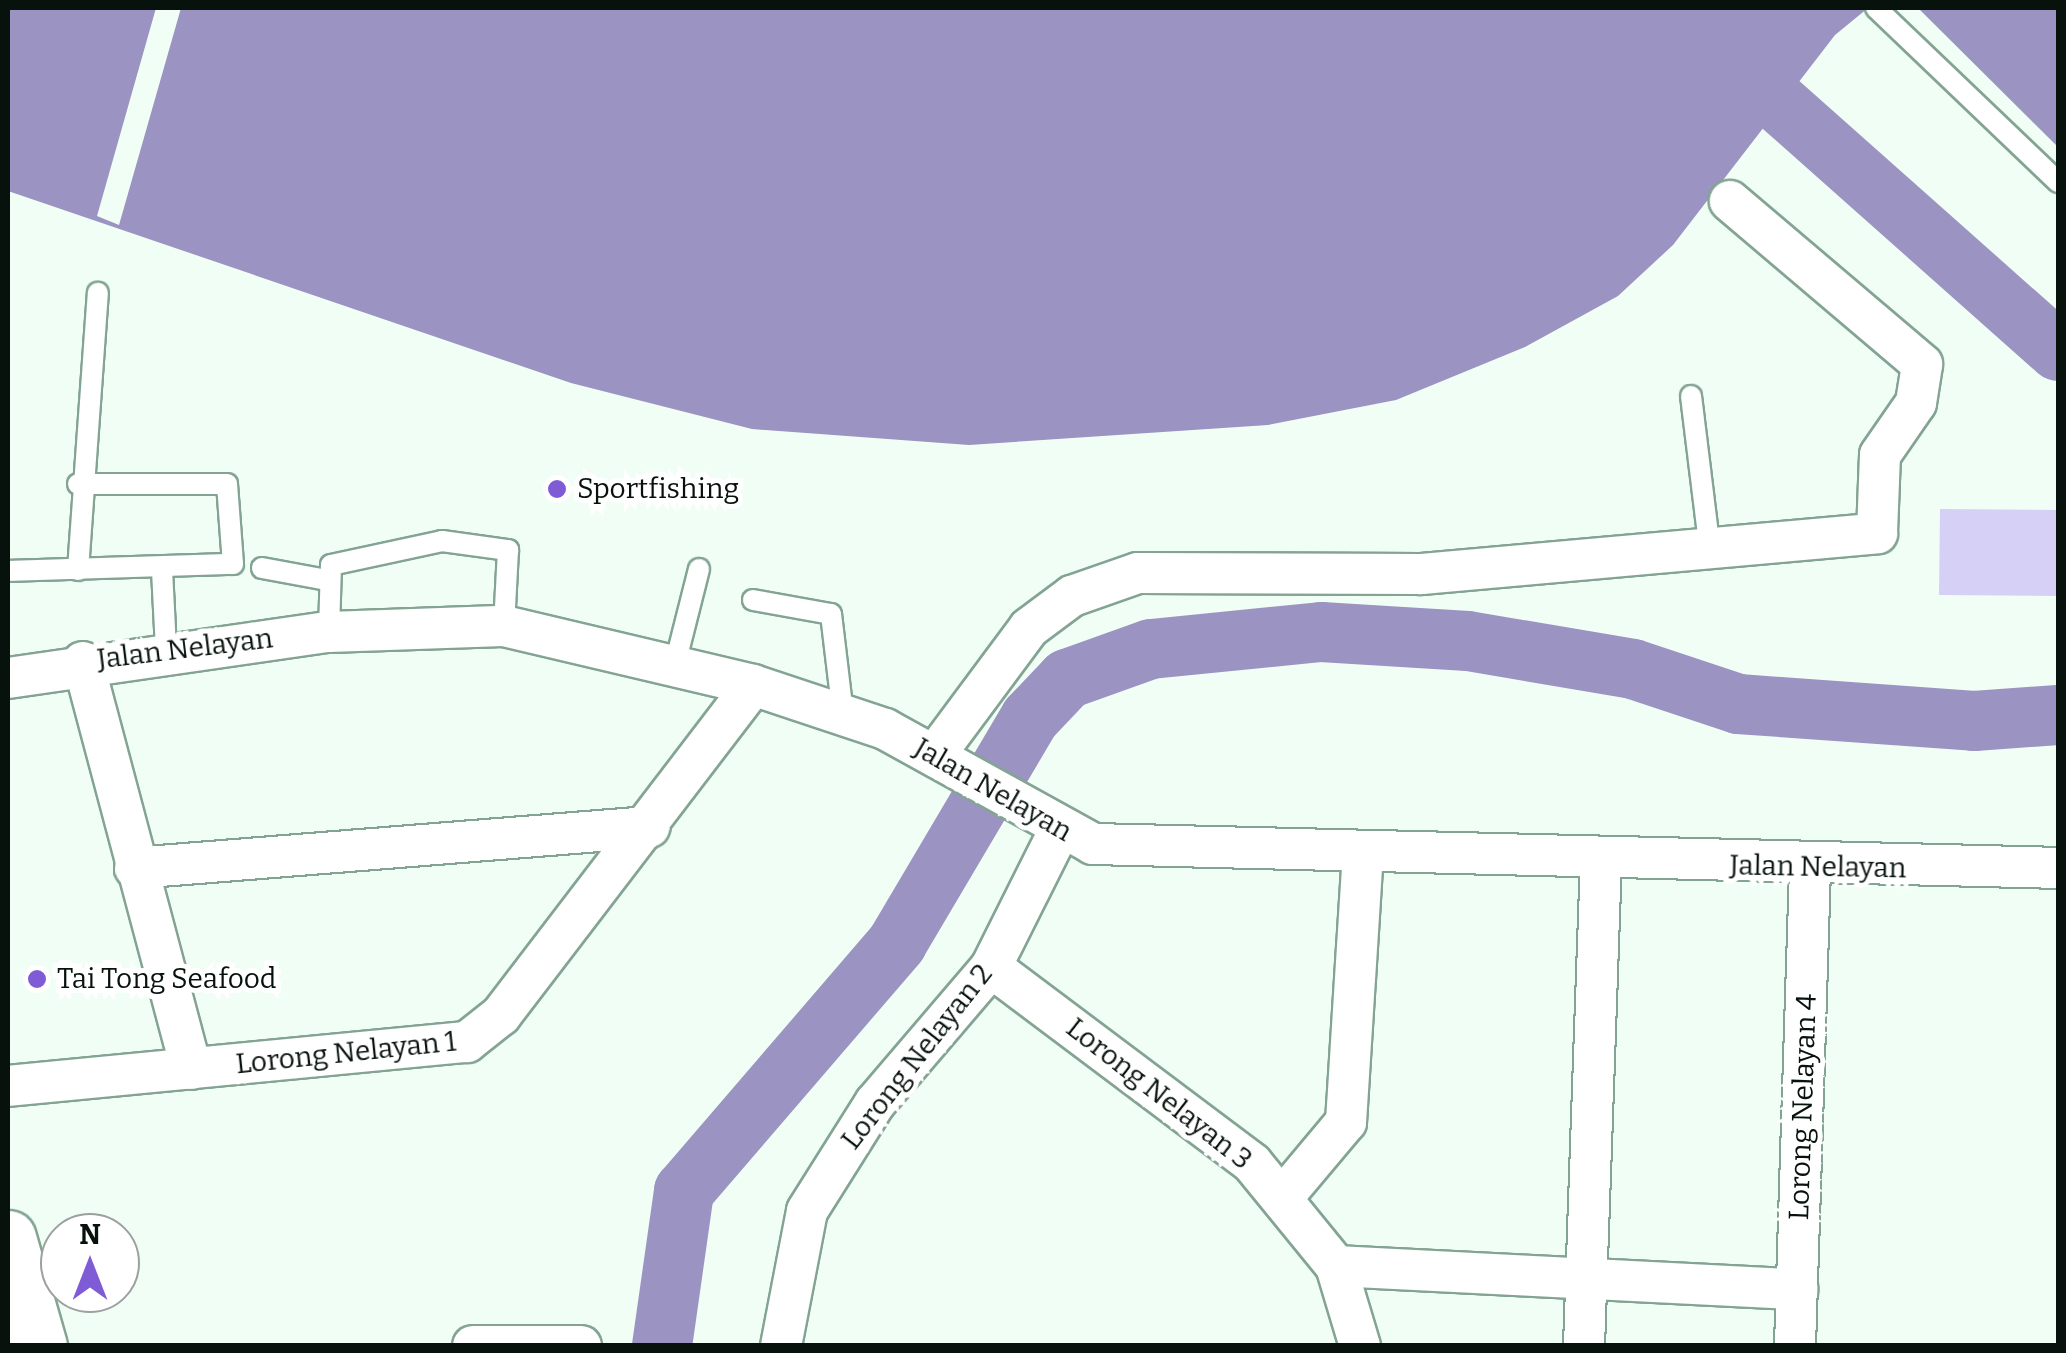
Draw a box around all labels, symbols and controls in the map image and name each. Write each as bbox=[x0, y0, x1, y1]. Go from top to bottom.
place label: Sportfishing bbox=[577, 472, 739, 506]
marker: Sportfishing bbox=[546, 478, 568, 500]
street label: Jalan Nelayan bbox=[95, 622, 275, 676]
street label: Jalan Nelayan bbox=[908, 731, 1078, 849]
street label: Jalan Nelayan bbox=[1729, 849, 1907, 885]
street label: Lorong Nelayan 2 bbox=[834, 958, 1000, 1156]
place label: Tai Tong Seafood bbox=[57, 962, 276, 996]
marker: Tai Tong Seafood bbox=[26, 968, 48, 990]
street label: Lorong Nelayan 4 bbox=[1782, 993, 1824, 1221]
street label: Lorong Nelayan 3 bbox=[1060, 1011, 1258, 1177]
street label: Lorong Nelayan 1 bbox=[234, 1025, 458, 1081]
north arrow bbox=[40, 1213, 140, 1313]
text: N bbox=[79, 1218, 101, 1251]

